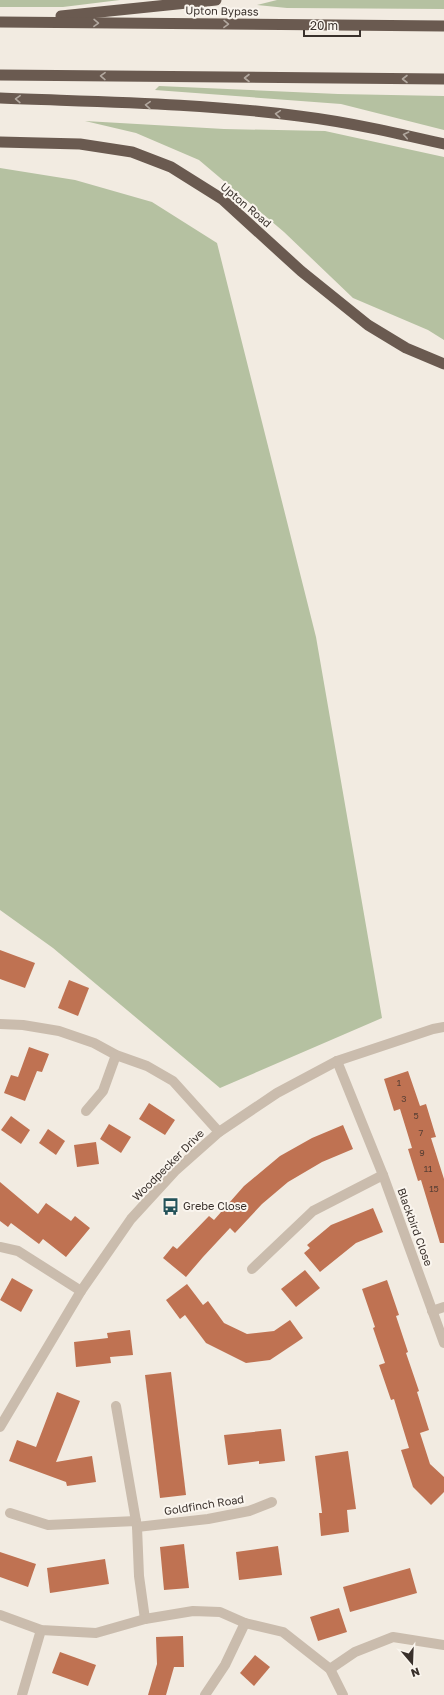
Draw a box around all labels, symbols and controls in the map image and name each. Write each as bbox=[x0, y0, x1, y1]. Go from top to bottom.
street label: Upton Bypass bbox=[185, 3, 259, 18]
scale bar bbox=[304, 12, 360, 38]
one-way arrow bbox=[93, 18, 99, 27]
text: 20 m bbox=[310, 18, 338, 33]
one-way arrow bbox=[223, 20, 229, 28]
one-way arrow bbox=[100, 72, 106, 80]
one-way arrow bbox=[244, 74, 250, 82]
one-way arrow bbox=[402, 75, 408, 83]
one-way arrow bbox=[15, 95, 21, 103]
one-way arrow bbox=[145, 101, 151, 109]
one-way arrow bbox=[275, 110, 281, 119]
one-way arrow bbox=[403, 132, 409, 140]
street label: Upton Road bbox=[218, 180, 274, 230]
house number: 1 bbox=[397, 1077, 402, 1088]
house number: 3 bbox=[401, 1093, 407, 1104]
house number: 5 bbox=[413, 1110, 419, 1121]
street label: Woodpecker Drive bbox=[129, 1126, 206, 1203]
house number: 7 bbox=[419, 1127, 424, 1138]
house number: 9 bbox=[419, 1147, 425, 1158]
house number: 11 bbox=[424, 1163, 433, 1174]
house number: 15 bbox=[429, 1183, 439, 1194]
street label: Blackbird Close bbox=[395, 1186, 436, 1268]
bus stop icon: Grebe Close bbox=[160, 1196, 180, 1216]
place label: Grebe Close bbox=[183, 1199, 247, 1212]
street label: Goldfinch Road bbox=[163, 1492, 245, 1517]
north arrow bbox=[392, 1643, 432, 1683]
text: N bbox=[409, 1665, 421, 1680]

